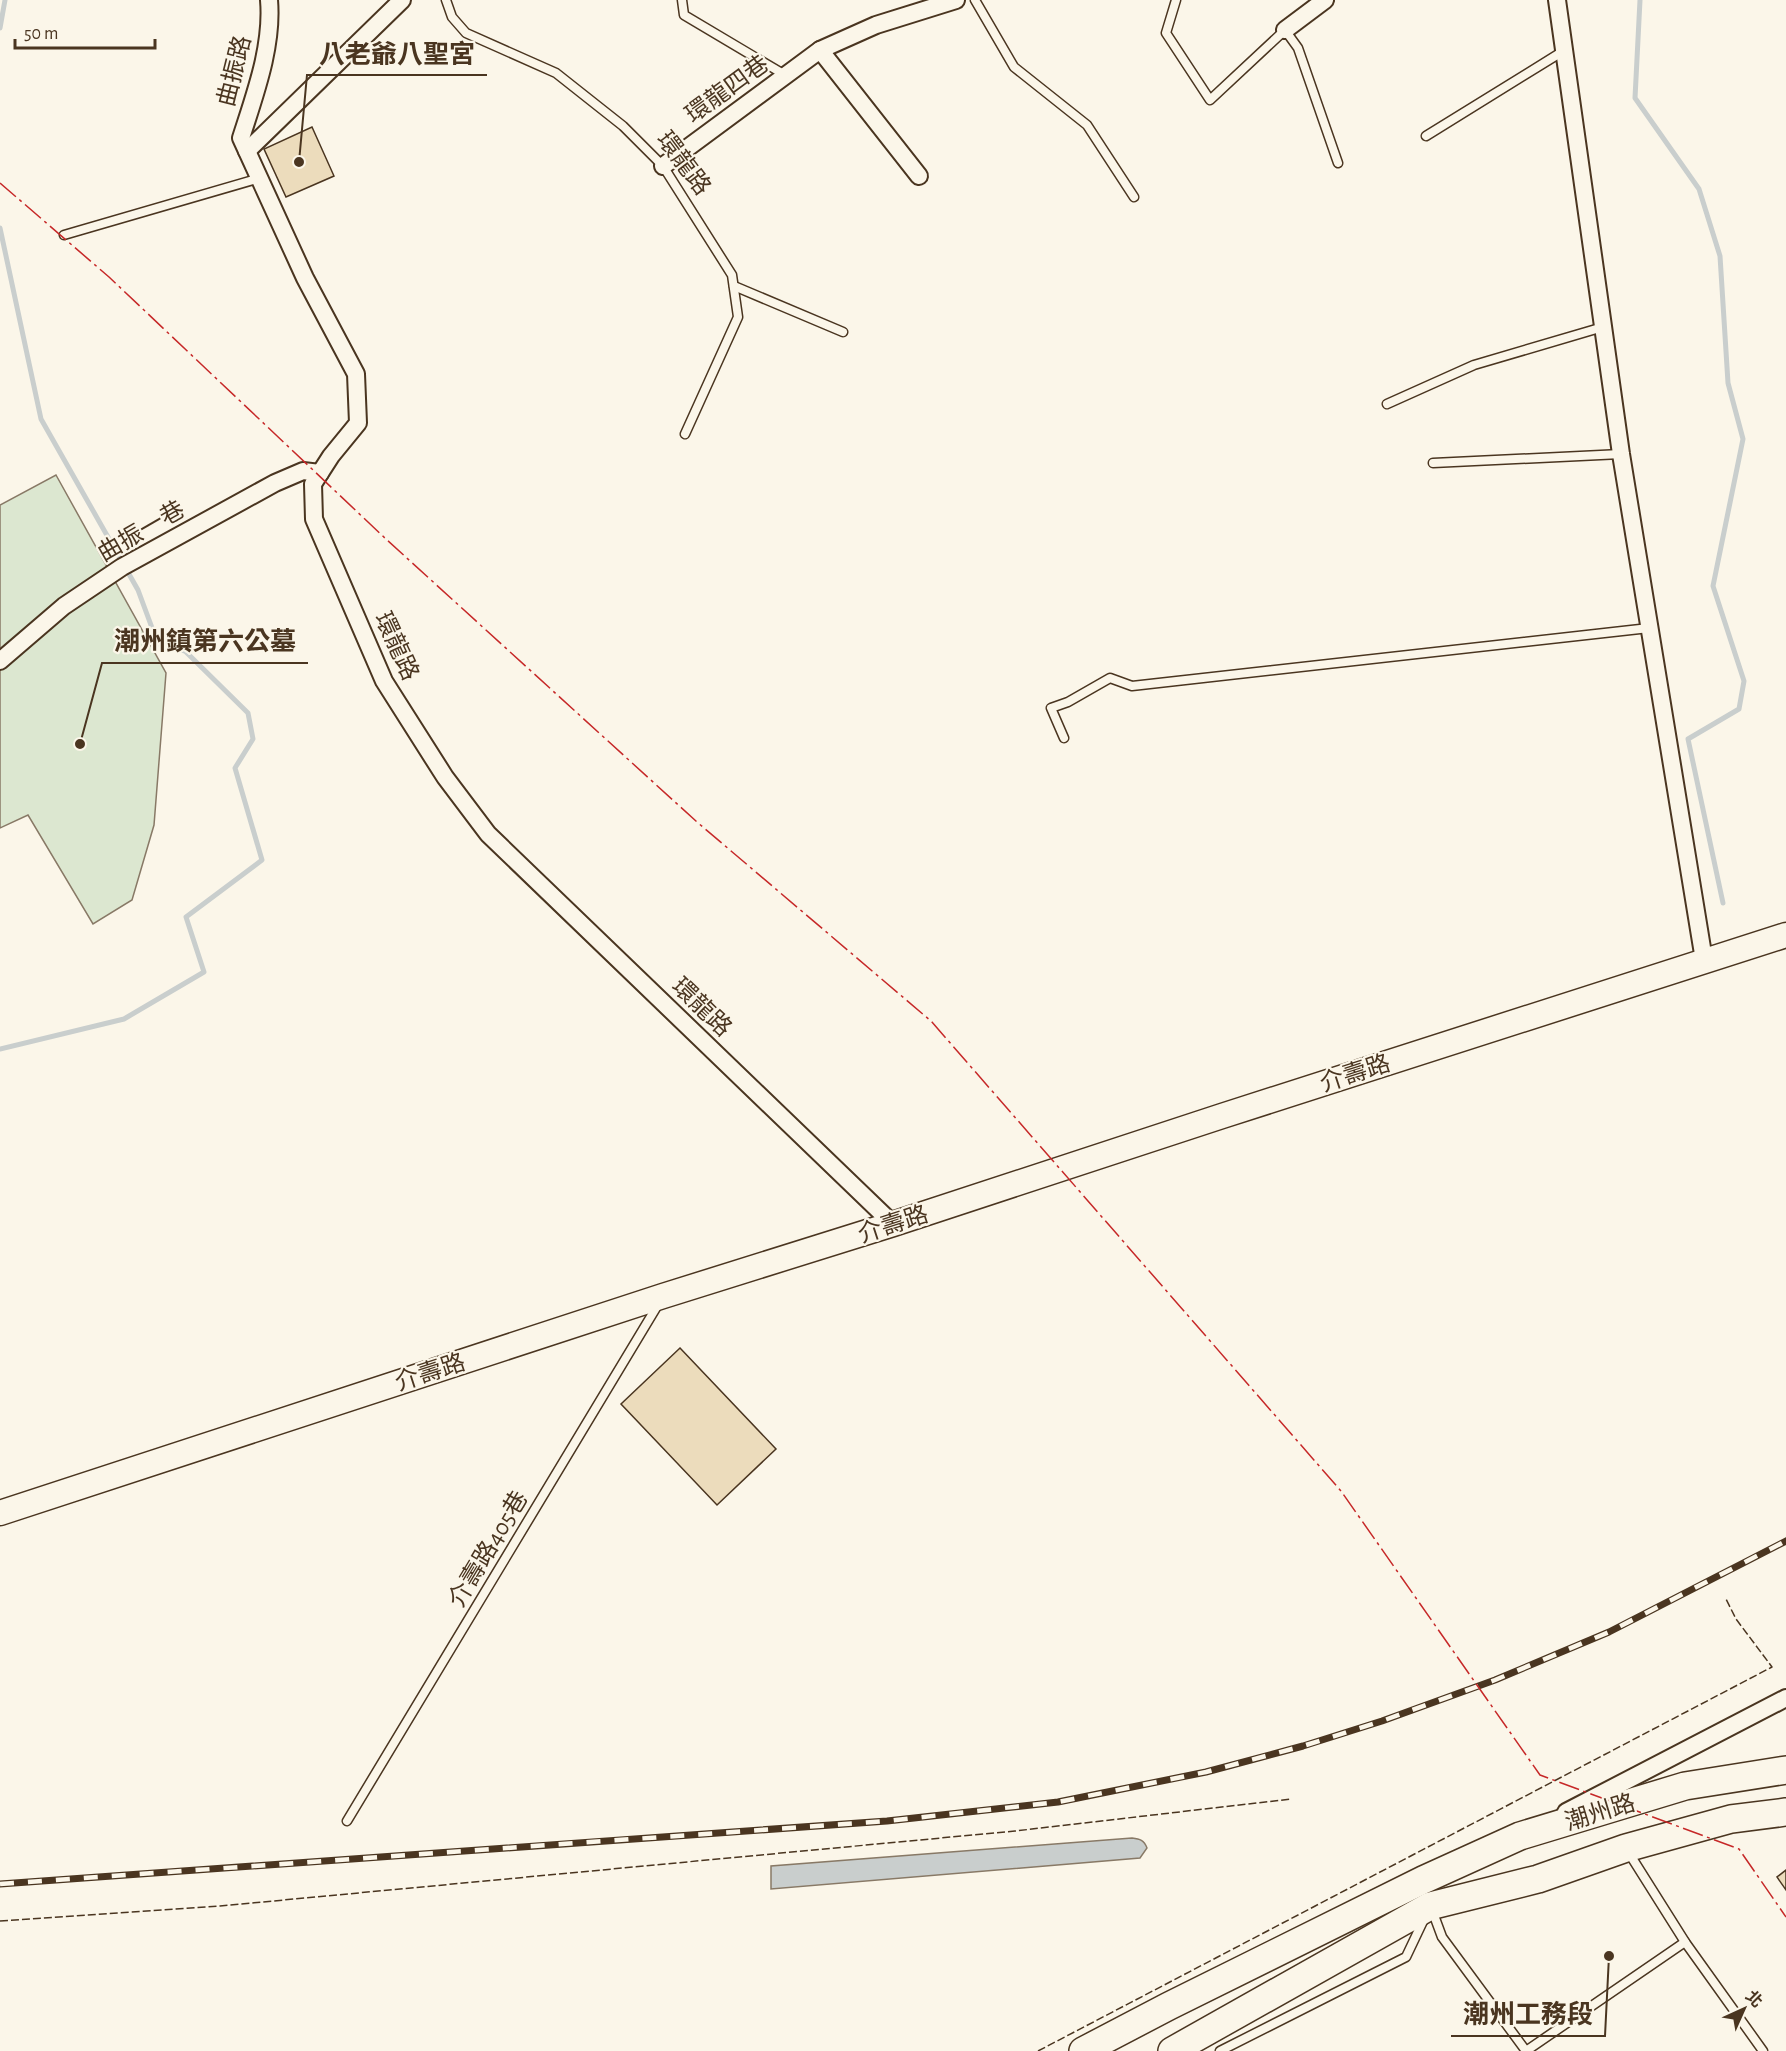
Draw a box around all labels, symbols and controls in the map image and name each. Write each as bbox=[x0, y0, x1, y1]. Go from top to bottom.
scale bar bbox=[15, 12, 154, 50]
text: 50 m bbox=[24, 25, 58, 43]
callout: 八老爺八聖宮 bbox=[307, 31, 487, 75]
street label: 曲振路 bbox=[213, 33, 255, 109]
text: 八老爺八聖宮 bbox=[319, 40, 475, 68]
street label: 環龍四巷 bbox=[681, 50, 773, 128]
street label: 環龍路 bbox=[652, 126, 716, 200]
street label: 曲振一巷 bbox=[93, 496, 189, 566]
street label: 環龍路 bbox=[370, 608, 424, 684]
callout: 潮州鎮第六公墓 bbox=[102, 619, 308, 663]
text: 潮州鎮第六公墓 bbox=[114, 627, 296, 655]
street label: 環龍路 bbox=[667, 973, 737, 1041]
street label: 介壽路 bbox=[1317, 1050, 1393, 1096]
street label: 介壽路 bbox=[855, 1201, 931, 1247]
street label: 介壽路 bbox=[392, 1349, 468, 1395]
street label: 介壽路405巷 bbox=[443, 1486, 533, 1612]
street label: 潮州路 bbox=[1562, 1789, 1638, 1835]
north arrow bbox=[1714, 1979, 1774, 2039]
text: 北 bbox=[1743, 1987, 1766, 2010]
callout: 潮州工務段 bbox=[1451, 1992, 1605, 2036]
text: 潮州工務段 bbox=[1463, 2000, 1593, 2028]

